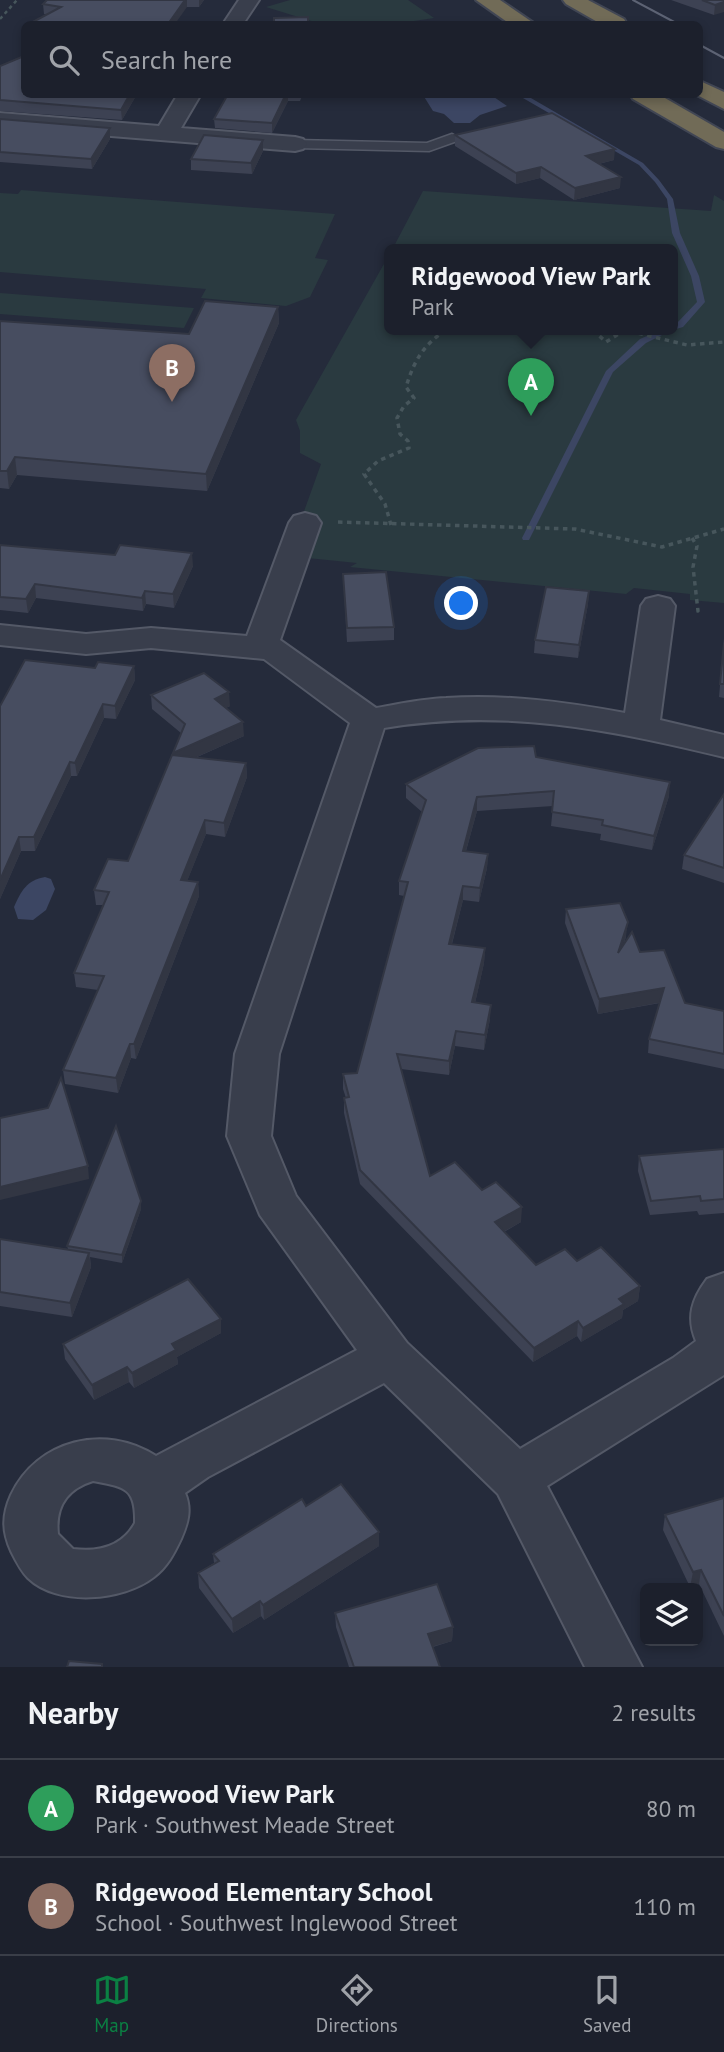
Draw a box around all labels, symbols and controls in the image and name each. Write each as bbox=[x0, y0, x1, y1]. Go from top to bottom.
search box bbox=[21, 21, 703, 98]
icon: search bbox=[45, 41, 83, 79]
text: Search here bbox=[101, 43, 232, 76]
popup bbox=[384, 244, 678, 335]
text: Ridgewood View Park bbox=[411, 259, 651, 292]
text: Park bbox=[411, 292, 454, 321]
pin: B bbox=[149, 344, 195, 402]
pin: A bbox=[508, 358, 554, 416]
your location bbox=[444, 586, 478, 620]
map controls bbox=[640, 1583, 703, 1646]
button: layers bbox=[640, 1583, 703, 1646]
text: Nearby bbox=[28, 1693, 118, 1732]
text: 2 results bbox=[612, 1698, 696, 1727]
text: Ridgewood View Park bbox=[95, 1777, 334, 1810]
text: A bbox=[44, 1794, 58, 1823]
text: 80 m bbox=[646, 1794, 696, 1823]
text: Park · Southwest Meade Street bbox=[95, 1810, 395, 1839]
text: Ridgewood Elementary School bbox=[95, 1875, 432, 1908]
text: B bbox=[44, 1892, 58, 1921]
text: 110 m bbox=[634, 1892, 696, 1921]
text: School · Southwest Inglewood Street bbox=[95, 1908, 458, 1937]
tab: Map bbox=[93, 1971, 131, 2037]
tab: Directions bbox=[316, 1971, 398, 2037]
tab: Saved bbox=[583, 1971, 631, 2037]

